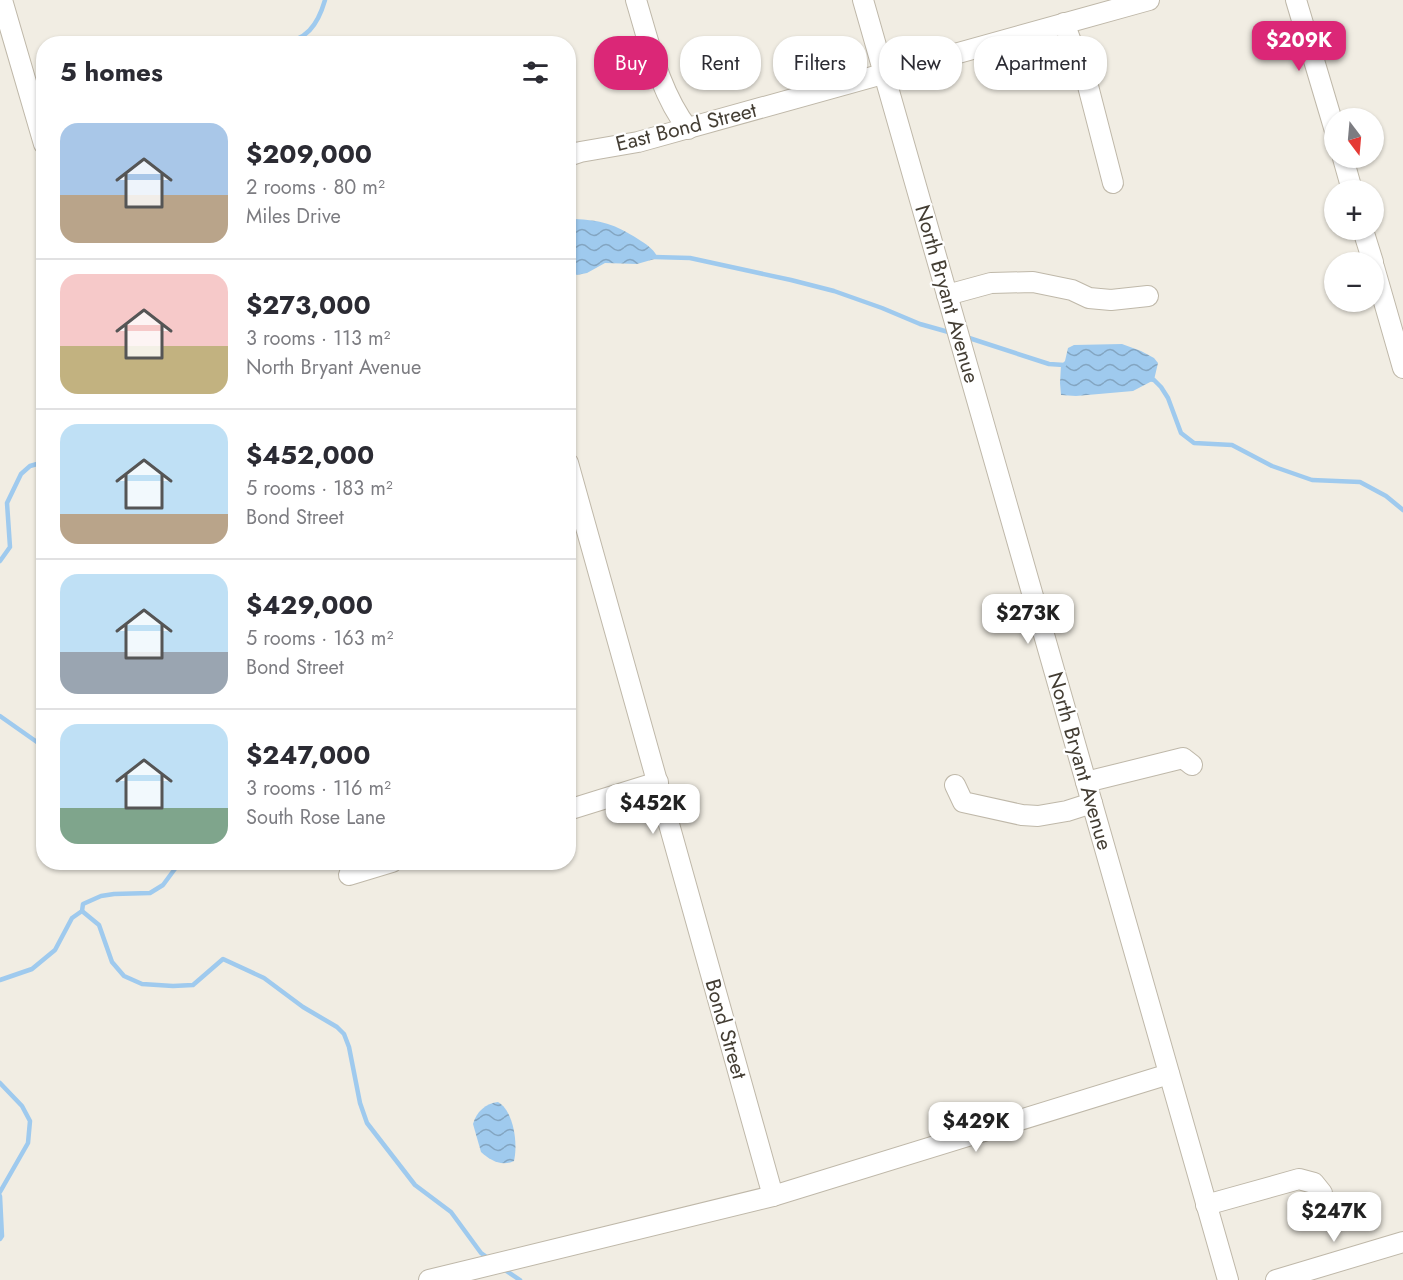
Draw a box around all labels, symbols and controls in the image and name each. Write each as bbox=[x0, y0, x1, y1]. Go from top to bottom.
pin: $209K bbox=[1257, 21, 1341, 72]
text: $209K bbox=[1266, 26, 1332, 55]
chip: Buy bbox=[594, 36, 668, 90]
chip: Rent bbox=[680, 36, 761, 90]
chip: Filters bbox=[773, 36, 867, 90]
chip: New bbox=[879, 36, 962, 90]
chip: Apartment bbox=[974, 36, 1107, 90]
text: 5 homes bbox=[60, 53, 163, 91]
icon: filters bbox=[519, 56, 552, 89]
street label: East Bond Street bbox=[612, 95, 760, 159]
north arrow bbox=[1324, 108, 1384, 168]
map controls bbox=[1324, 108, 1384, 312]
text: $209,000 bbox=[246, 135, 372, 173]
icon: home bbox=[108, 147, 180, 219]
text: 2 rooms · 80 m² bbox=[246, 173, 385, 202]
button: + bbox=[1324, 180, 1384, 240]
street label: North Bryant Avenue bbox=[907, 201, 987, 387]
text: Miles Drive bbox=[246, 202, 341, 231]
button: − bbox=[1324, 252, 1384, 312]
text: $273,000 bbox=[246, 286, 371, 324]
icon: home bbox=[108, 298, 180, 370]
text: 3 rooms · 113 m² bbox=[246, 324, 390, 353]
text: North Bryant Avenue bbox=[246, 353, 421, 382]
text: $452,000 bbox=[246, 436, 374, 474]
icon: home bbox=[108, 448, 180, 520]
text: 5 rooms · 183 m² bbox=[246, 474, 393, 503]
text: Bond Street bbox=[246, 503, 344, 532]
text: $429,000 bbox=[246, 586, 373, 624]
pin: $273K bbox=[986, 594, 1070, 645]
icon: home bbox=[108, 598, 180, 670]
text: $273K bbox=[996, 599, 1060, 628]
text: 5 rooms · 163 m² bbox=[246, 624, 393, 653]
text: Bond Street bbox=[246, 653, 344, 682]
street label: North Bryant Avenue bbox=[1040, 668, 1120, 854]
text: $247,000 bbox=[246, 736, 371, 774]
icon: home bbox=[108, 748, 180, 820]
text: 3 rooms · 116 m² bbox=[246, 774, 391, 803]
pin: $452K bbox=[611, 784, 695, 835]
text: $452K bbox=[620, 789, 686, 818]
text: South Rose Lane bbox=[246, 803, 386, 832]
street label: Bond Street bbox=[697, 976, 755, 1082]
pin: $429K bbox=[934, 1102, 1018, 1153]
text: $429K bbox=[943, 1107, 1009, 1136]
pin: $247K bbox=[1292, 1192, 1376, 1243]
text: $247K bbox=[1301, 1197, 1367, 1226]

